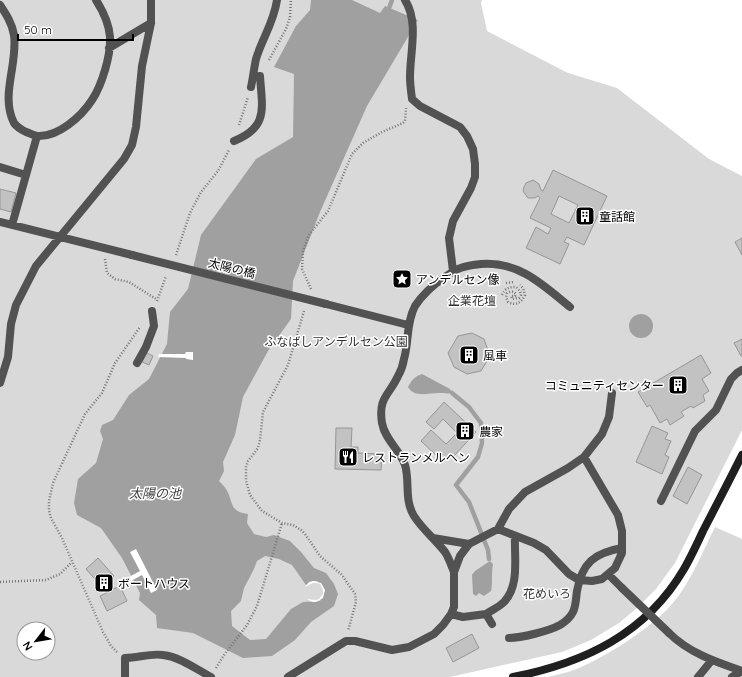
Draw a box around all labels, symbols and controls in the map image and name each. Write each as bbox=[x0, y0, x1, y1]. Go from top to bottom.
scale bar bbox=[18, 16, 133, 42]
text: 50 m bbox=[24, 22, 52, 37]
building icon: 童話館 bbox=[574, 205, 596, 227]
place label: 童話館 bbox=[599, 209, 635, 224]
street label: 太陽の橋 bbox=[207, 255, 257, 281]
place icon: アンデルセン像 bbox=[391, 268, 413, 290]
place label: アンデルセン像 bbox=[416, 272, 500, 287]
park label: 企業花壇 bbox=[448, 293, 496, 308]
park label: ふなばしアンデルセン公園 bbox=[264, 334, 408, 349]
building icon: 風車 bbox=[458, 344, 480, 366]
place label: 風車 bbox=[483, 348, 507, 363]
building icon: コミュニティセンター bbox=[667, 374, 689, 396]
place label: コミュニティセンター bbox=[545, 378, 664, 393]
building icon: 農家 bbox=[454, 420, 476, 442]
place label: 農家 bbox=[479, 424, 503, 439]
restaurant icon: レストランメルヘン bbox=[337, 446, 359, 468]
place label: レストランメルヘン bbox=[362, 450, 470, 465]
water label: 太陽の池 bbox=[129, 485, 183, 501]
building icon: ボートハウス bbox=[93, 572, 115, 594]
place label: ボートハウス bbox=[118, 576, 190, 591]
park label: 花めいろ bbox=[523, 586, 571, 601]
north arrow bbox=[16, 621, 56, 661]
text: N bbox=[19, 639, 36, 653]

